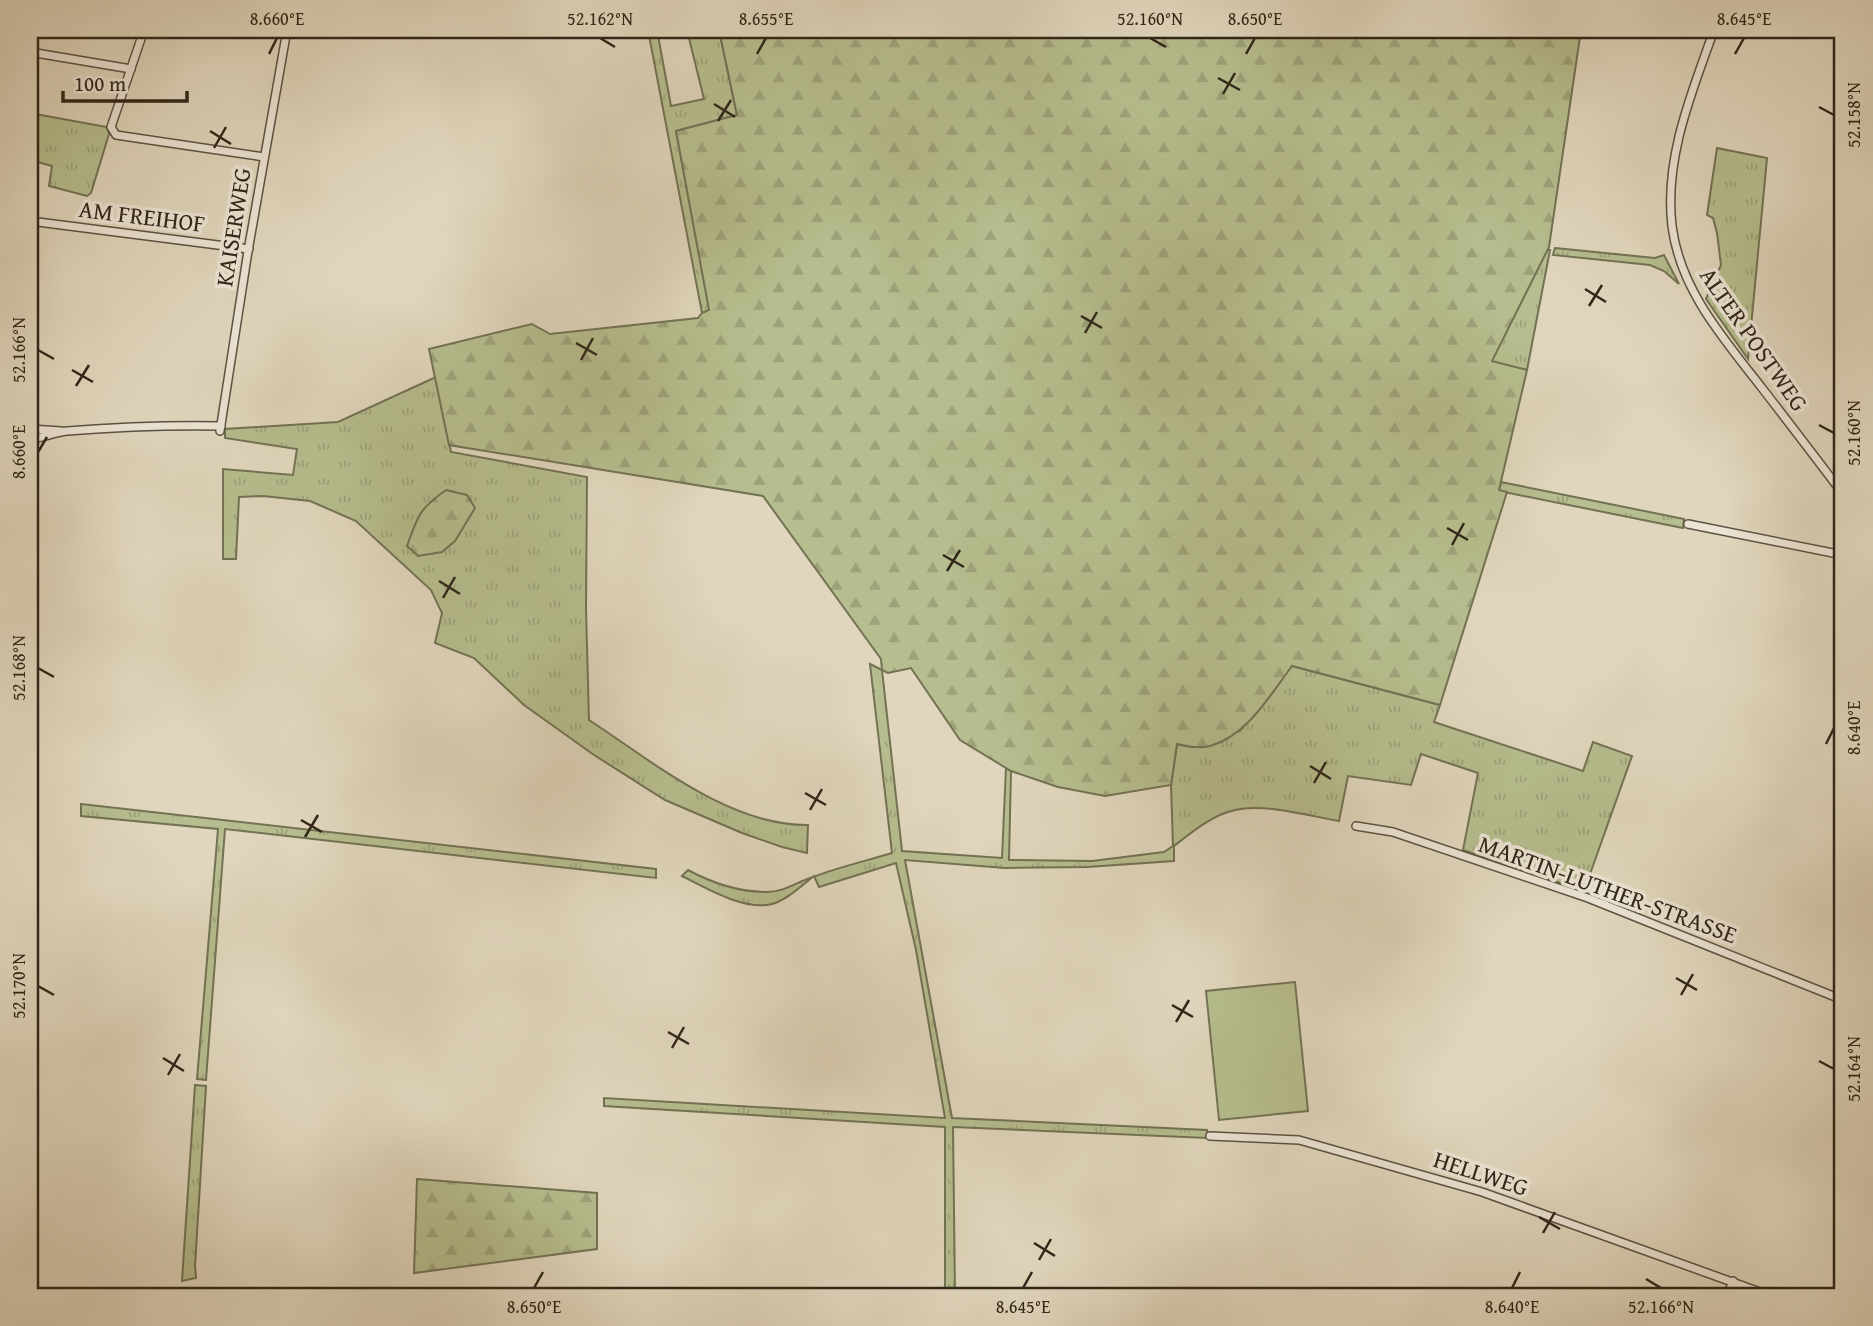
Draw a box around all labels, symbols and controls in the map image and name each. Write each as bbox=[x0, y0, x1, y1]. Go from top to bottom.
text: 8.660°E bbox=[250, 5, 304, 32]
text: 52.162°N bbox=[567, 5, 633, 32]
text: 8.655°E bbox=[739, 5, 793, 32]
text: 52.160°N bbox=[1117, 5, 1183, 32]
text: 8.650°E bbox=[1228, 5, 1282, 32]
text: 8.645°E bbox=[1717, 5, 1771, 32]
scale bar bbox=[63, 60, 187, 104]
text: 100 m bbox=[74, 68, 126, 99]
text: 52.158°N bbox=[1840, 82, 1867, 148]
street label: KAISERWEG bbox=[206, 165, 260, 289]
street label: AM FREIHOF bbox=[77, 191, 207, 241]
street label: ALTER POSTWEG bbox=[1691, 260, 1817, 418]
text: 52.166°N bbox=[5, 317, 32, 383]
text: 52.160°N bbox=[1840, 400, 1867, 466]
text: 8.660°E bbox=[5, 425, 32, 479]
text: 52.168°N bbox=[5, 635, 32, 701]
text: 8.640°E bbox=[1840, 701, 1867, 755]
street label: MARTIN-LUTHER-STRASSE bbox=[1474, 826, 1742, 952]
text: 52.170°N bbox=[5, 953, 32, 1019]
text: 52.164°N bbox=[1840, 1036, 1867, 1102]
street label: HELLWEG bbox=[1429, 1141, 1533, 1205]
text: 8.650°E bbox=[507, 1293, 561, 1320]
text: 8.645°E bbox=[996, 1293, 1050, 1320]
text: 8.640°E bbox=[1485, 1293, 1539, 1320]
text: 52.166°N bbox=[1628, 1293, 1694, 1320]

